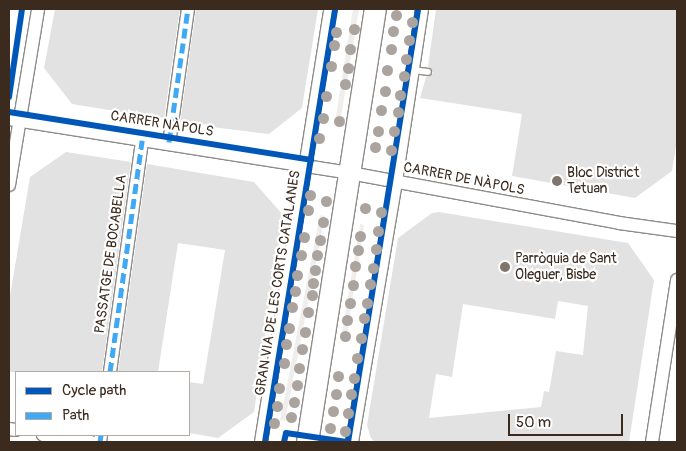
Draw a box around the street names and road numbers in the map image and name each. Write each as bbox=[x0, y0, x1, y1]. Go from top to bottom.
street label: CARRER NÀPOLS bbox=[109, 108, 215, 140]
street label: CARRER DE NÀPOLS bbox=[402, 159, 526, 199]
street label: GRAN VIA DE LES CORTS CATALANES bbox=[252, 169, 304, 397]
street label: PASSATGE DE BOCABELLA bbox=[92, 173, 130, 335]

